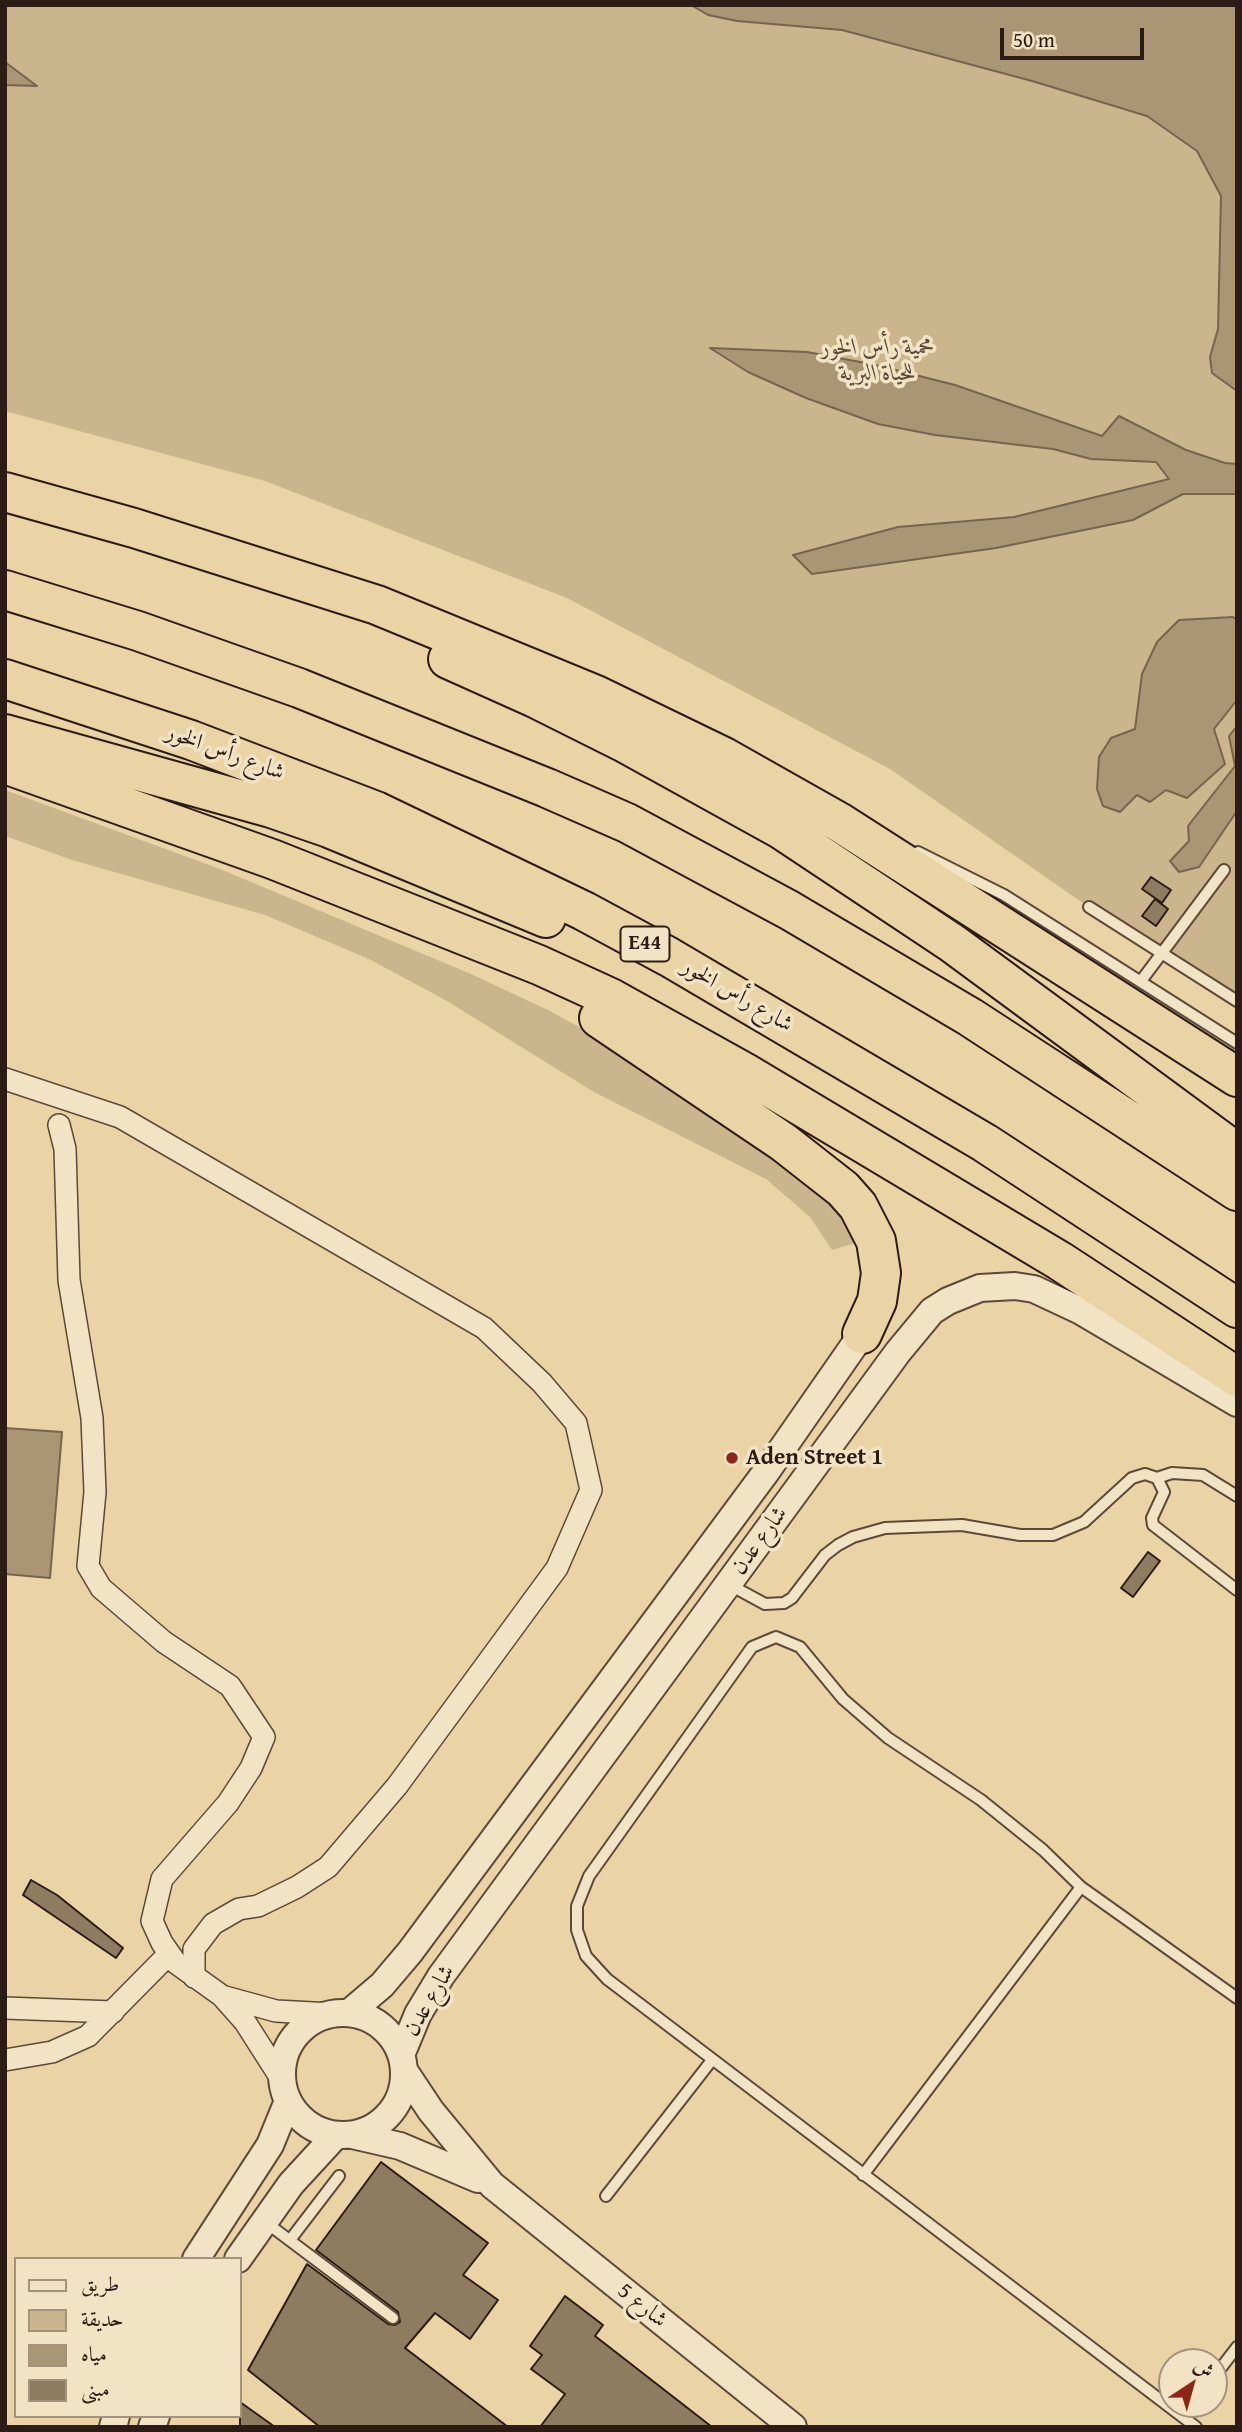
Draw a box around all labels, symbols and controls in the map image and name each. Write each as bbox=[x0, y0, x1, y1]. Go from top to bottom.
scale bar bbox=[1004, 14, 1148, 58]
text: 50 m bbox=[1013, 24, 1055, 55]
park label: محمية رأس الخور للحياة البرية bbox=[821, 334, 935, 388]
street label: شارع رأس الخور bbox=[162, 719, 288, 787]
road number: E44 bbox=[620, 926, 670, 962]
street label: شارع رأس الخور bbox=[676, 953, 798, 1039]
place label: Aden Street 1 bbox=[746, 1444, 883, 1472]
marker: Aden Street 1 bbox=[724, 1450, 740, 1466]
street label: شارع عدن bbox=[726, 1501, 794, 1581]
street label: شارع عدن bbox=[399, 1960, 461, 2042]
legend bbox=[14, 2257, 242, 2418]
text: طريق bbox=[81, 2268, 119, 2299]
street label: شارع 5 bbox=[612, 2278, 672, 2334]
text: حديقة bbox=[81, 2303, 124, 2334]
text: مياه bbox=[81, 2338, 107, 2369]
north arrow bbox=[1158, 2348, 1228, 2418]
text: ش bbox=[1188, 2351, 1220, 2384]
text: مبنى bbox=[81, 2373, 110, 2404]

